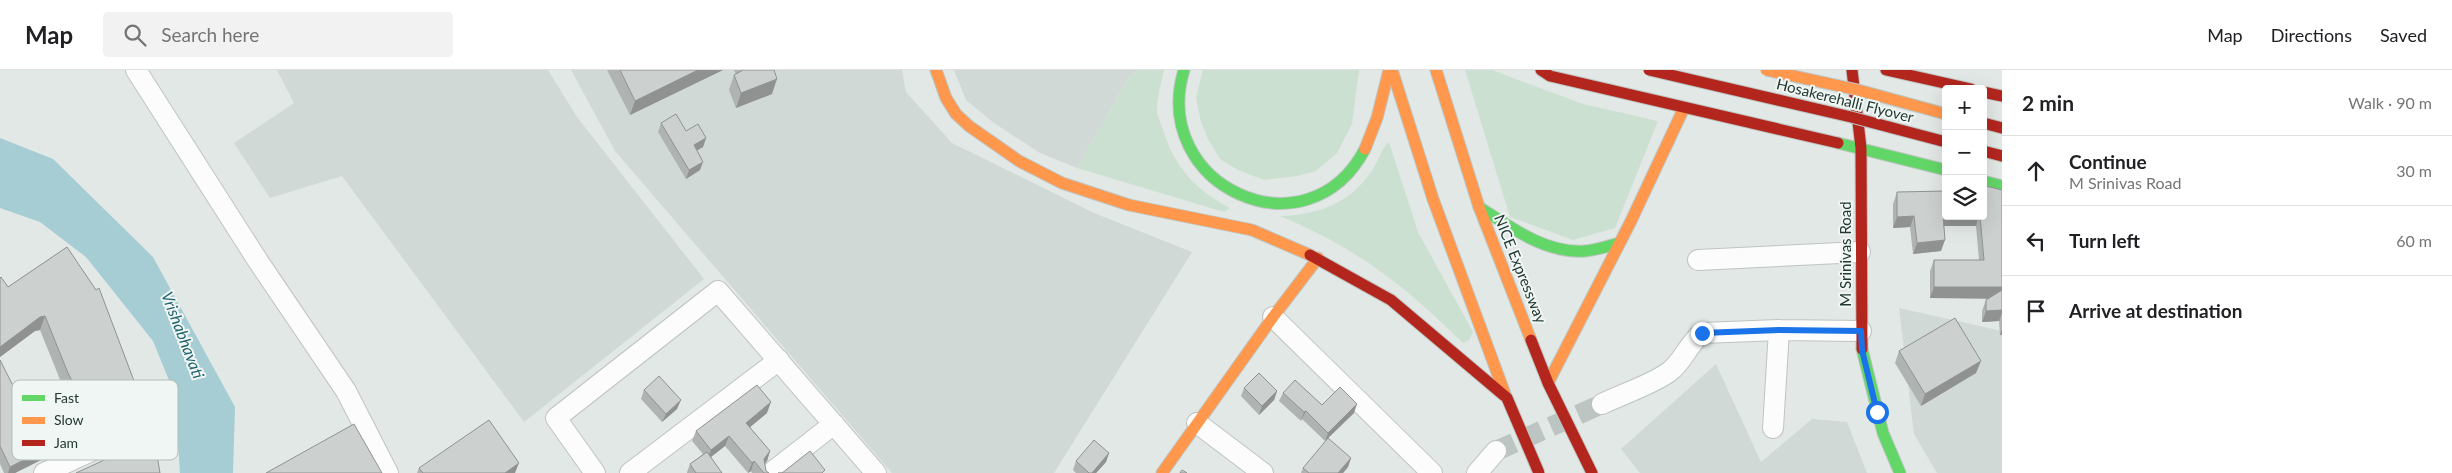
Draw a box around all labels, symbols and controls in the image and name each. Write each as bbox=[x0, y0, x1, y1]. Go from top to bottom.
search box bbox=[103, 12, 453, 57]
text: Map bbox=[25, 20, 73, 49]
icon: search bbox=[121, 21, 149, 49]
text: Search here bbox=[161, 23, 259, 46]
text: Map bbox=[2207, 24, 2243, 46]
text: Directions bbox=[2271, 24, 2352, 46]
text: Saved bbox=[2380, 24, 2427, 46]
street label: Hosakerehalli Flyover bbox=[1775, 74, 1916, 126]
map controls bbox=[1942, 85, 1987, 220]
button: + bbox=[1942, 85, 1987, 130]
text: 2 min bbox=[2022, 90, 2074, 115]
text: Walk · 90 m bbox=[2348, 93, 2432, 112]
button: − bbox=[1942, 130, 1987, 175]
text: Continue bbox=[2069, 150, 2147, 173]
icon: ahead bbox=[2022, 157, 2050, 185]
text: 30 m bbox=[2396, 161, 2432, 180]
text: M Srinivas Road bbox=[2069, 173, 2181, 192]
button: layers bbox=[1942, 175, 1987, 220]
street label: M Srinivas Road bbox=[1836, 201, 1854, 307]
street label: NICE Expressway bbox=[1491, 212, 1551, 326]
icon: left bbox=[2022, 227, 2050, 255]
text: Turn left bbox=[2069, 229, 2140, 252]
text: 60 m bbox=[2396, 231, 2432, 250]
water label: Vrishabhavati bbox=[158, 289, 209, 382]
icon: arrive bbox=[2022, 297, 2050, 325]
text: Arrive at destination bbox=[2069, 299, 2242, 322]
route end bbox=[1691, 322, 1714, 345]
legend bbox=[12, 380, 178, 460]
text: Fast bbox=[54, 389, 79, 406]
route start bbox=[1866, 401, 1889, 424]
text: Slow bbox=[54, 411, 84, 428]
text: Jam bbox=[54, 434, 78, 451]

